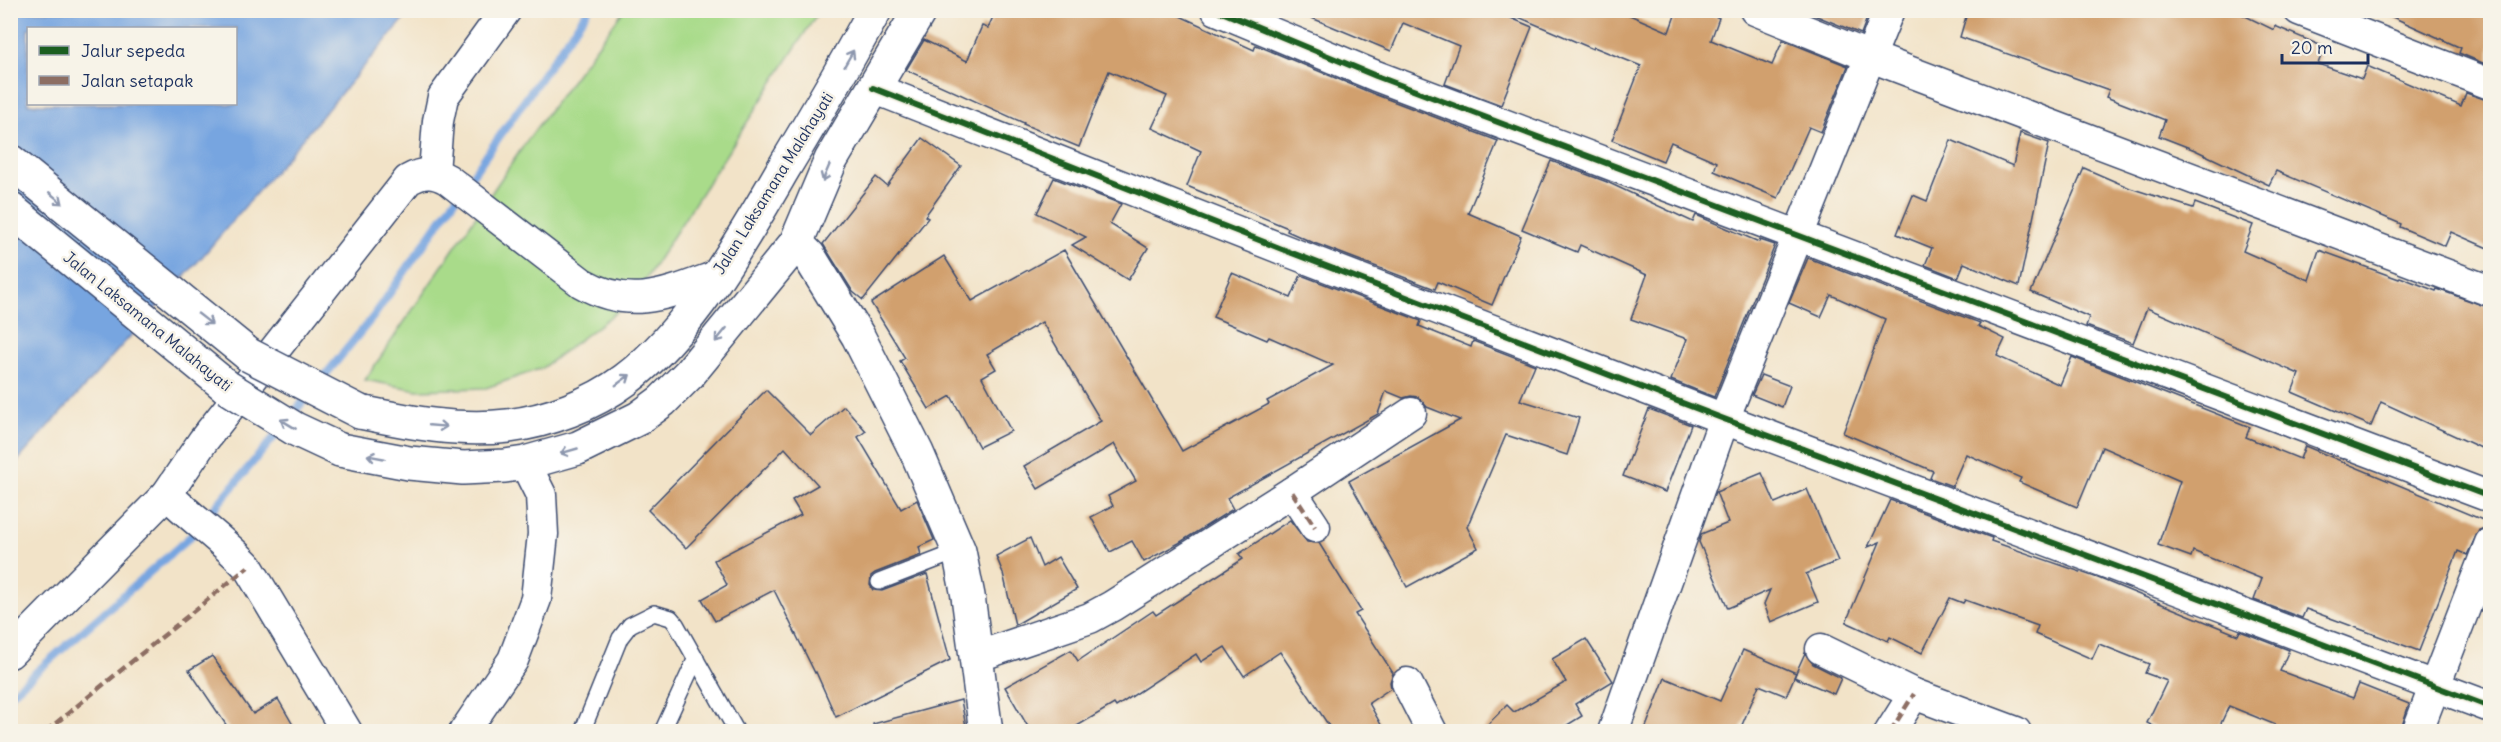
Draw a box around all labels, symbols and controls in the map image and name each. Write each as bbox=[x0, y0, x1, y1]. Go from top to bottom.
legend bbox=[27, 27, 237, 105]
scale bar bbox=[2282, 27, 2368, 65]
text: 20 m bbox=[2291, 36, 2333, 59]
text: Jalur sepeda bbox=[81, 39, 185, 62]
one-way arrow bbox=[843, 50, 855, 67]
text: Jalan setapak bbox=[81, 69, 193, 92]
street label: Jalan Laksamana Malahayati bbox=[709, 88, 837, 278]
one-way arrow bbox=[820, 163, 831, 182]
one-way arrow bbox=[48, 192, 64, 205]
street label: Jalan Laksamana Malahayati bbox=[60, 247, 236, 395]
one-way arrow bbox=[196, 313, 212, 326]
one-way arrow bbox=[714, 327, 727, 343]
one-way arrow bbox=[615, 374, 631, 386]
one-way arrow bbox=[280, 418, 297, 430]
one-way arrow bbox=[428, 421, 448, 432]
one-way arrow bbox=[559, 446, 578, 457]
one-way arrow bbox=[367, 451, 387, 462]

